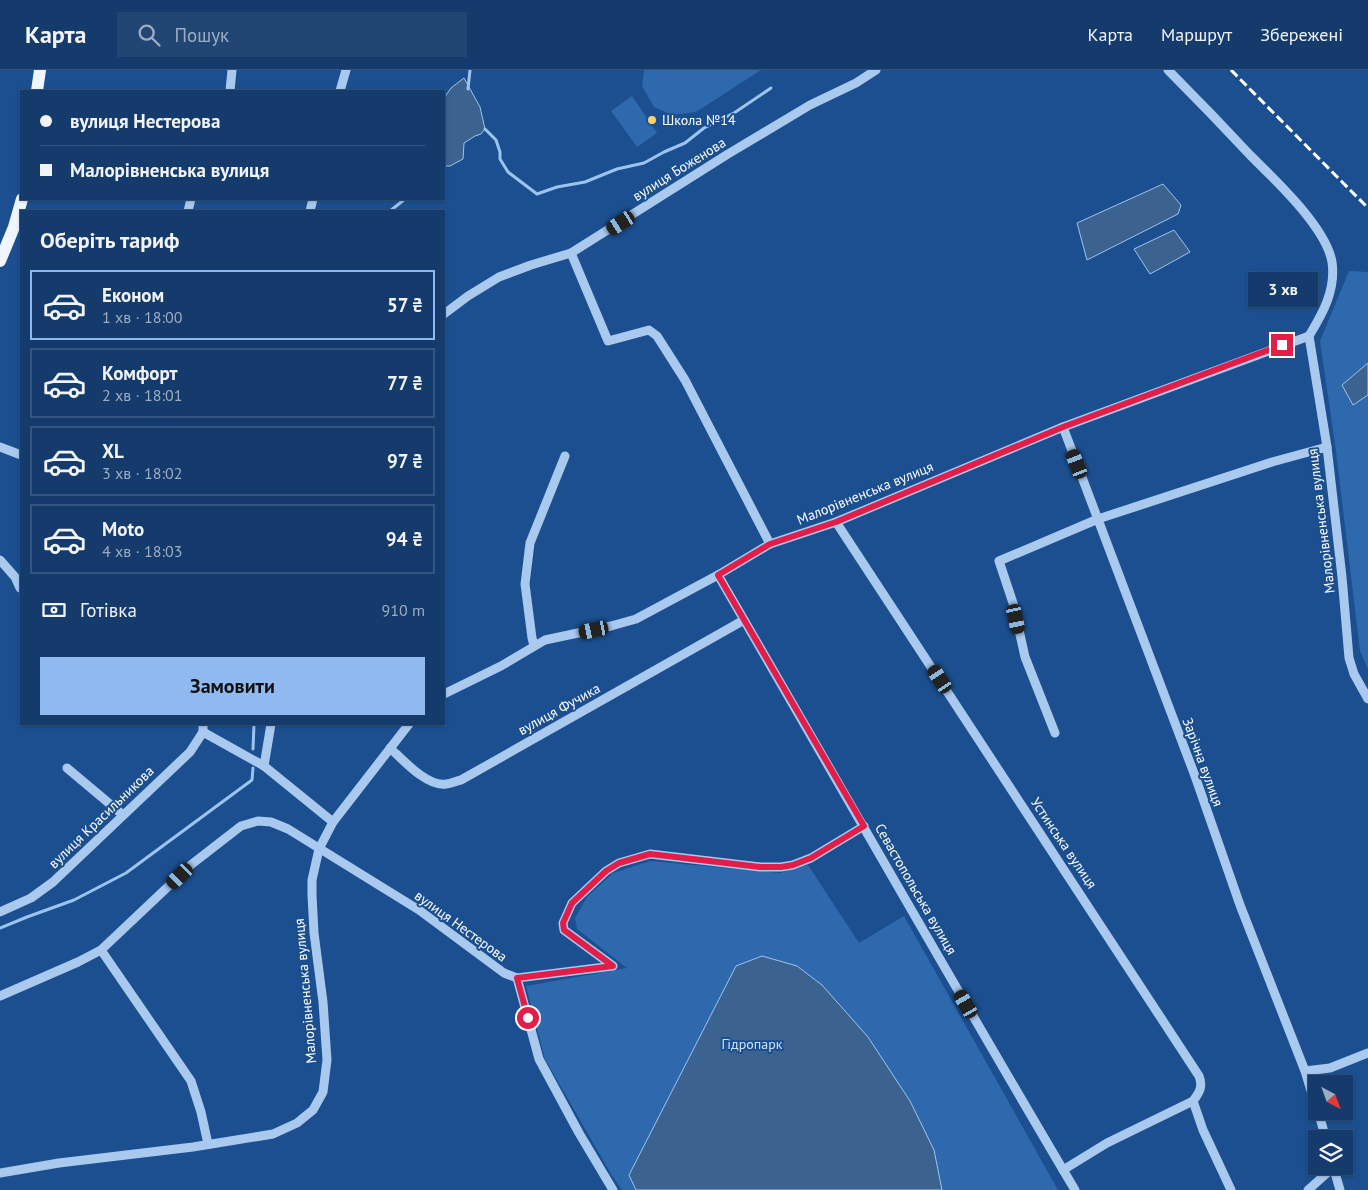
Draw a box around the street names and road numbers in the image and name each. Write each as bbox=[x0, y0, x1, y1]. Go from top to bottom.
street label: вулиця Боженова bbox=[629, 133, 729, 205]
street label: Малорівненська вулиця bbox=[1303, 448, 1339, 594]
street label: Малорівненська вулиця bbox=[794, 457, 936, 529]
street label: вулиця Фучика bbox=[515, 679, 603, 739]
street label: Зарічна вулиця bbox=[1179, 715, 1227, 809]
street label: вулиця Красильникова bbox=[44, 762, 158, 872]
street label: Устинська вулиця bbox=[1027, 794, 1101, 892]
street label: Севастопольська вулиця bbox=[871, 820, 961, 958]
street label: вулиця Нестерова bbox=[411, 886, 511, 966]
street label: Малорівненська вулиця bbox=[290, 918, 320, 1064]

